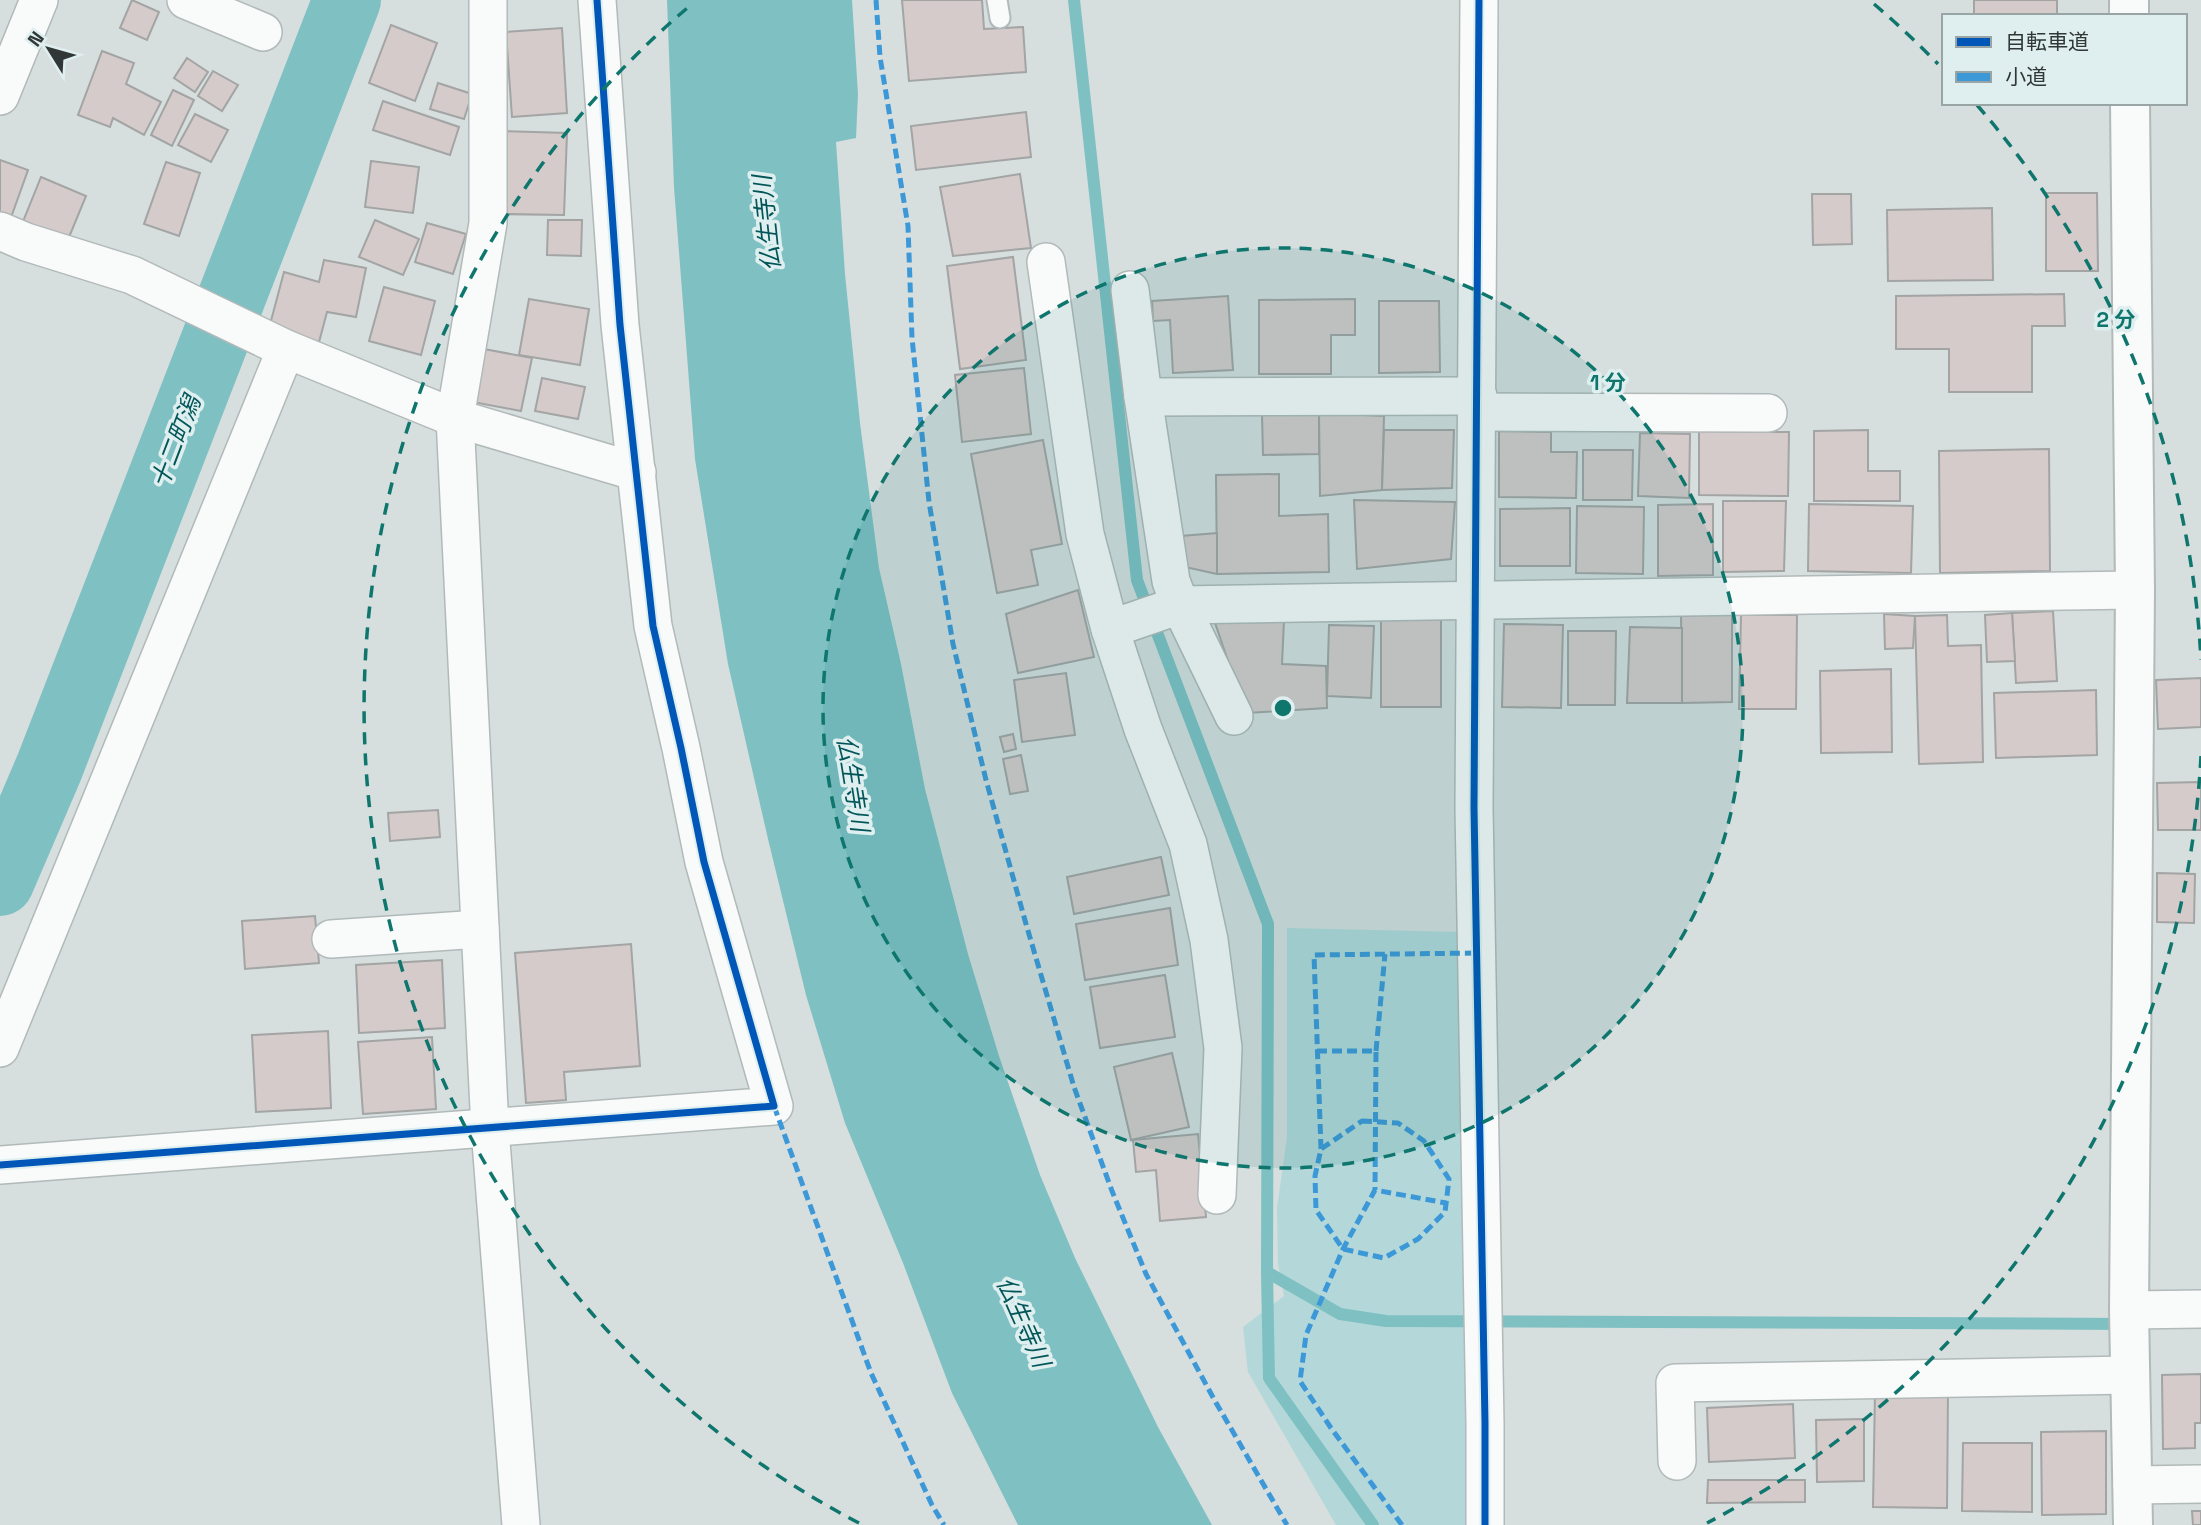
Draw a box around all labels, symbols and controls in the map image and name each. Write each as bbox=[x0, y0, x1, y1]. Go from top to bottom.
north arrow bbox=[14, 14, 84, 84]
legend bbox=[1942, 14, 2187, 105]
text: N bbox=[22, 26, 50, 52]
text: 自転車道 bbox=[2005, 28, 2089, 55]
text: 小道 bbox=[2005, 63, 2047, 90]
water label: 仏生寺川 bbox=[746, 171, 787, 272]
text: 2 分 bbox=[2097, 306, 2135, 333]
text: 1 分 bbox=[1590, 369, 1626, 396]
water label: 十二町潟 bbox=[144, 389, 208, 492]
centre of rings bbox=[1271, 696, 1295, 720]
water label: 仏生寺川 bbox=[831, 734, 877, 837]
water label: 仏生寺川 bbox=[990, 1272, 1058, 1375]

